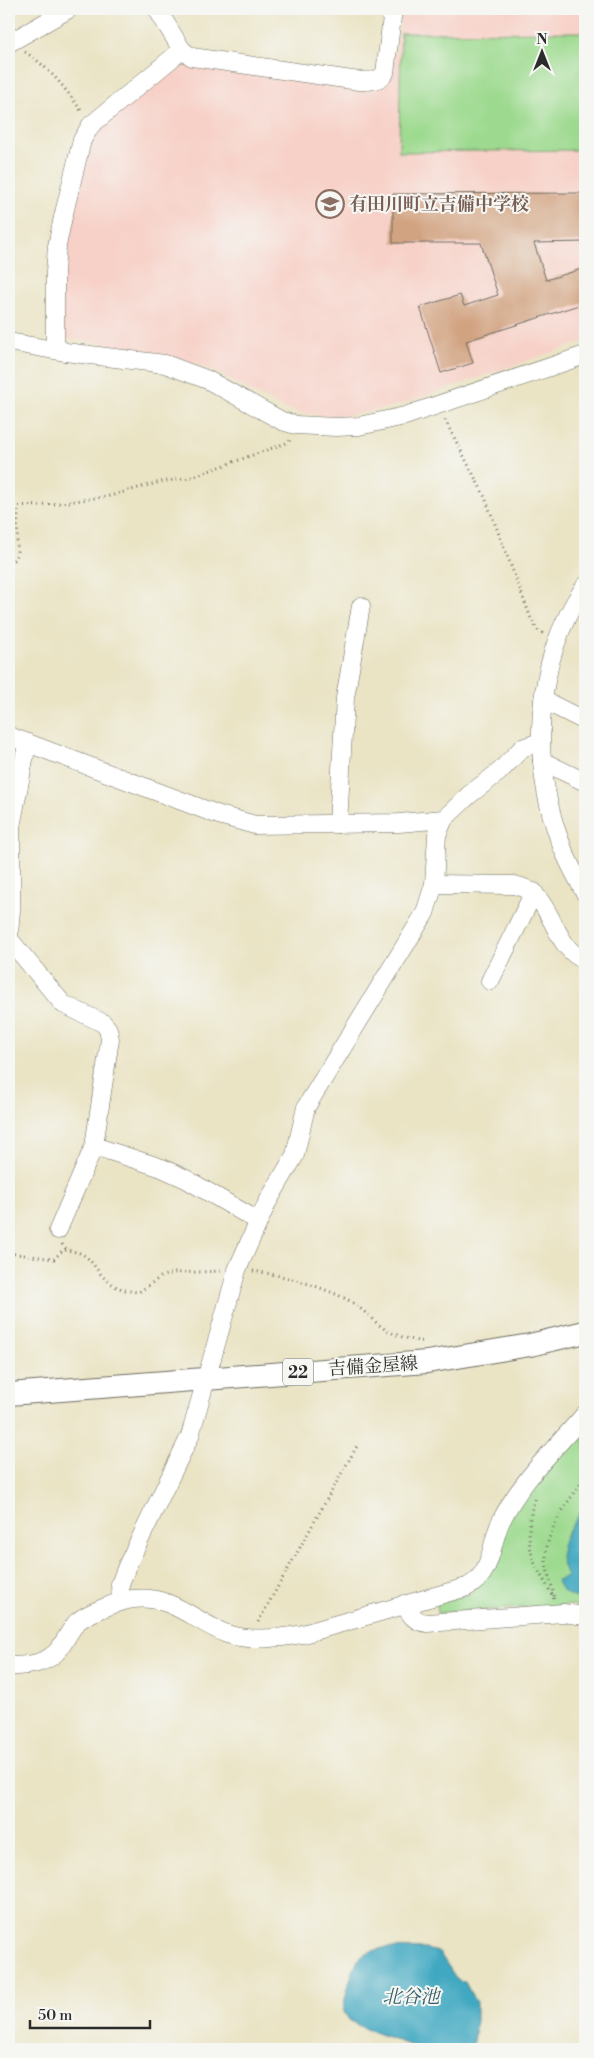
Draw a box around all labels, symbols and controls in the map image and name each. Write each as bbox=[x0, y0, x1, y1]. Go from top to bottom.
north arrow bbox=[516, 28, 566, 78]
text: N bbox=[536, 31, 548, 49]
school or university icon: 有田川町立吉備中学校 bbox=[315, 189, 345, 219]
place label: 有田川町立吉備中学校 bbox=[349, 193, 529, 216]
street label: 吉備金屋線 bbox=[327, 1352, 419, 1381]
road number: 22 bbox=[283, 1358, 313, 1385]
water label: 北谷池 bbox=[382, 1985, 441, 2009]
scale bar bbox=[30, 1998, 150, 2030]
text: 50 m bbox=[38, 2006, 72, 2025]

